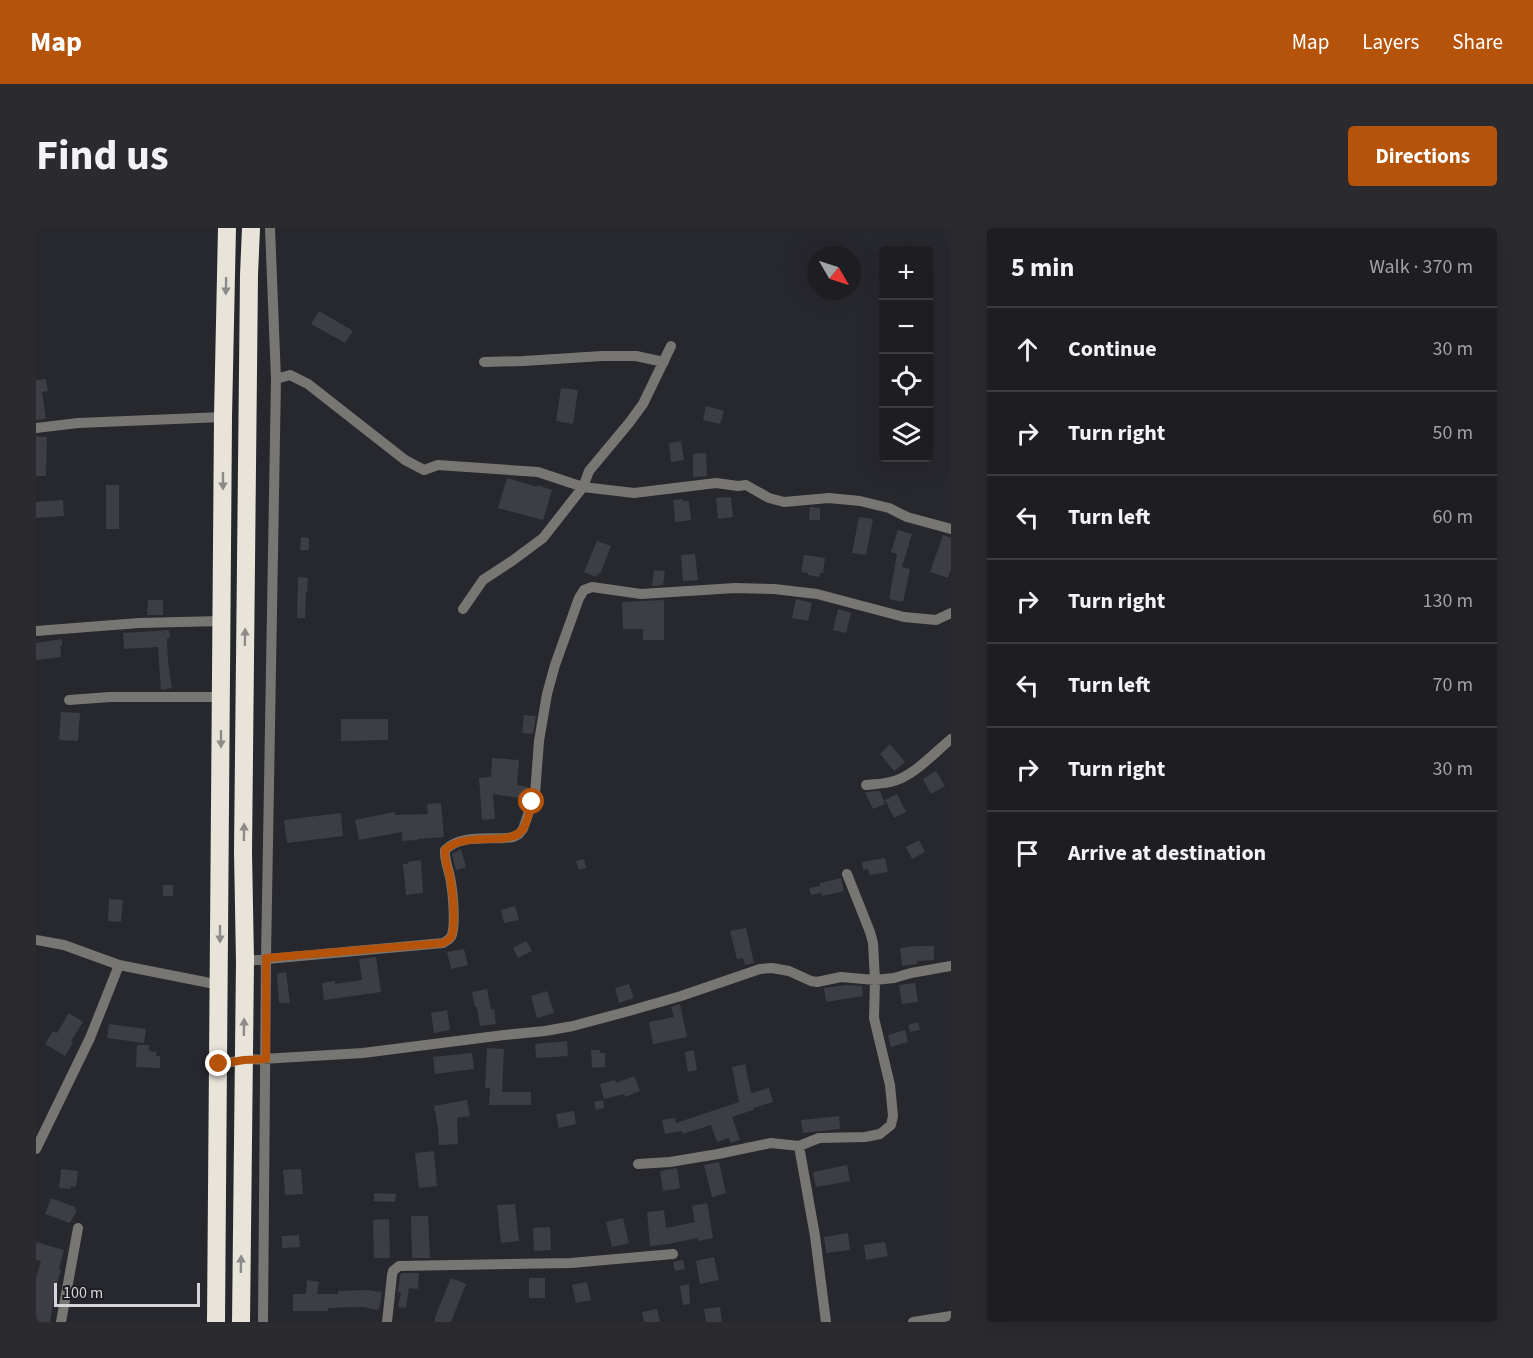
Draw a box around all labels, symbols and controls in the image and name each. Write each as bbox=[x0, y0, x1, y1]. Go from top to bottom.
text: Map bbox=[30, 22, 82, 62]
text: Map bbox=[1292, 27, 1329, 57]
text: Layers bbox=[1362, 27, 1419, 57]
text: Share bbox=[1452, 27, 1503, 57]
text: Find us bbox=[36, 126, 169, 186]
button: Directions bbox=[1348, 126, 1497, 186]
north arrow bbox=[807, 246, 861, 300]
map controls bbox=[879, 246, 933, 462]
button: + bbox=[879, 246, 933, 300]
text: 5 min bbox=[1011, 249, 1074, 286]
text: Walk · 370 m bbox=[1369, 253, 1473, 281]
one-way arrow bbox=[221, 277, 231, 296]
button: − bbox=[879, 300, 933, 354]
icon: ahead bbox=[1011, 333, 1044, 366]
text: Continue bbox=[1068, 333, 1157, 365]
text: 30 m bbox=[1433, 335, 1473, 363]
button: locate bbox=[879, 354, 933, 408]
button: layers bbox=[879, 408, 933, 462]
icon: right bbox=[1011, 417, 1044, 450]
text: Turn right bbox=[1068, 417, 1165, 449]
text: 50 m bbox=[1433, 419, 1473, 447]
one-way arrow bbox=[218, 472, 228, 491]
icon: left bbox=[1011, 501, 1044, 534]
text: Turn left bbox=[1068, 501, 1150, 533]
text: 60 m bbox=[1433, 503, 1473, 531]
icon: right bbox=[1011, 585, 1044, 618]
text: Turn right bbox=[1068, 585, 1165, 617]
text: 130 m bbox=[1423, 587, 1473, 615]
one-way arrow bbox=[240, 627, 250, 646]
icon: left bbox=[1011, 669, 1044, 702]
text: Turn left bbox=[1068, 669, 1150, 701]
text: 70 m bbox=[1433, 671, 1473, 699]
one-way arrow bbox=[216, 730, 226, 749]
icon: right bbox=[1011, 753, 1044, 786]
text: Turn right bbox=[1068, 753, 1165, 785]
text: 30 m bbox=[1433, 755, 1473, 783]
route start bbox=[518, 788, 544, 814]
one-way arrow bbox=[239, 822, 248, 841]
icon: arrive bbox=[1011, 837, 1044, 870]
text: Arrive at destination bbox=[1068, 837, 1266, 869]
one-way arrow bbox=[215, 925, 225, 944]
one-way arrow bbox=[239, 1017, 249, 1036]
route end bbox=[205, 1050, 231, 1076]
one-way arrow bbox=[236, 1254, 246, 1273]
scale bar bbox=[54, 1280, 200, 1308]
text: 100 m bbox=[63, 1282, 103, 1304]

